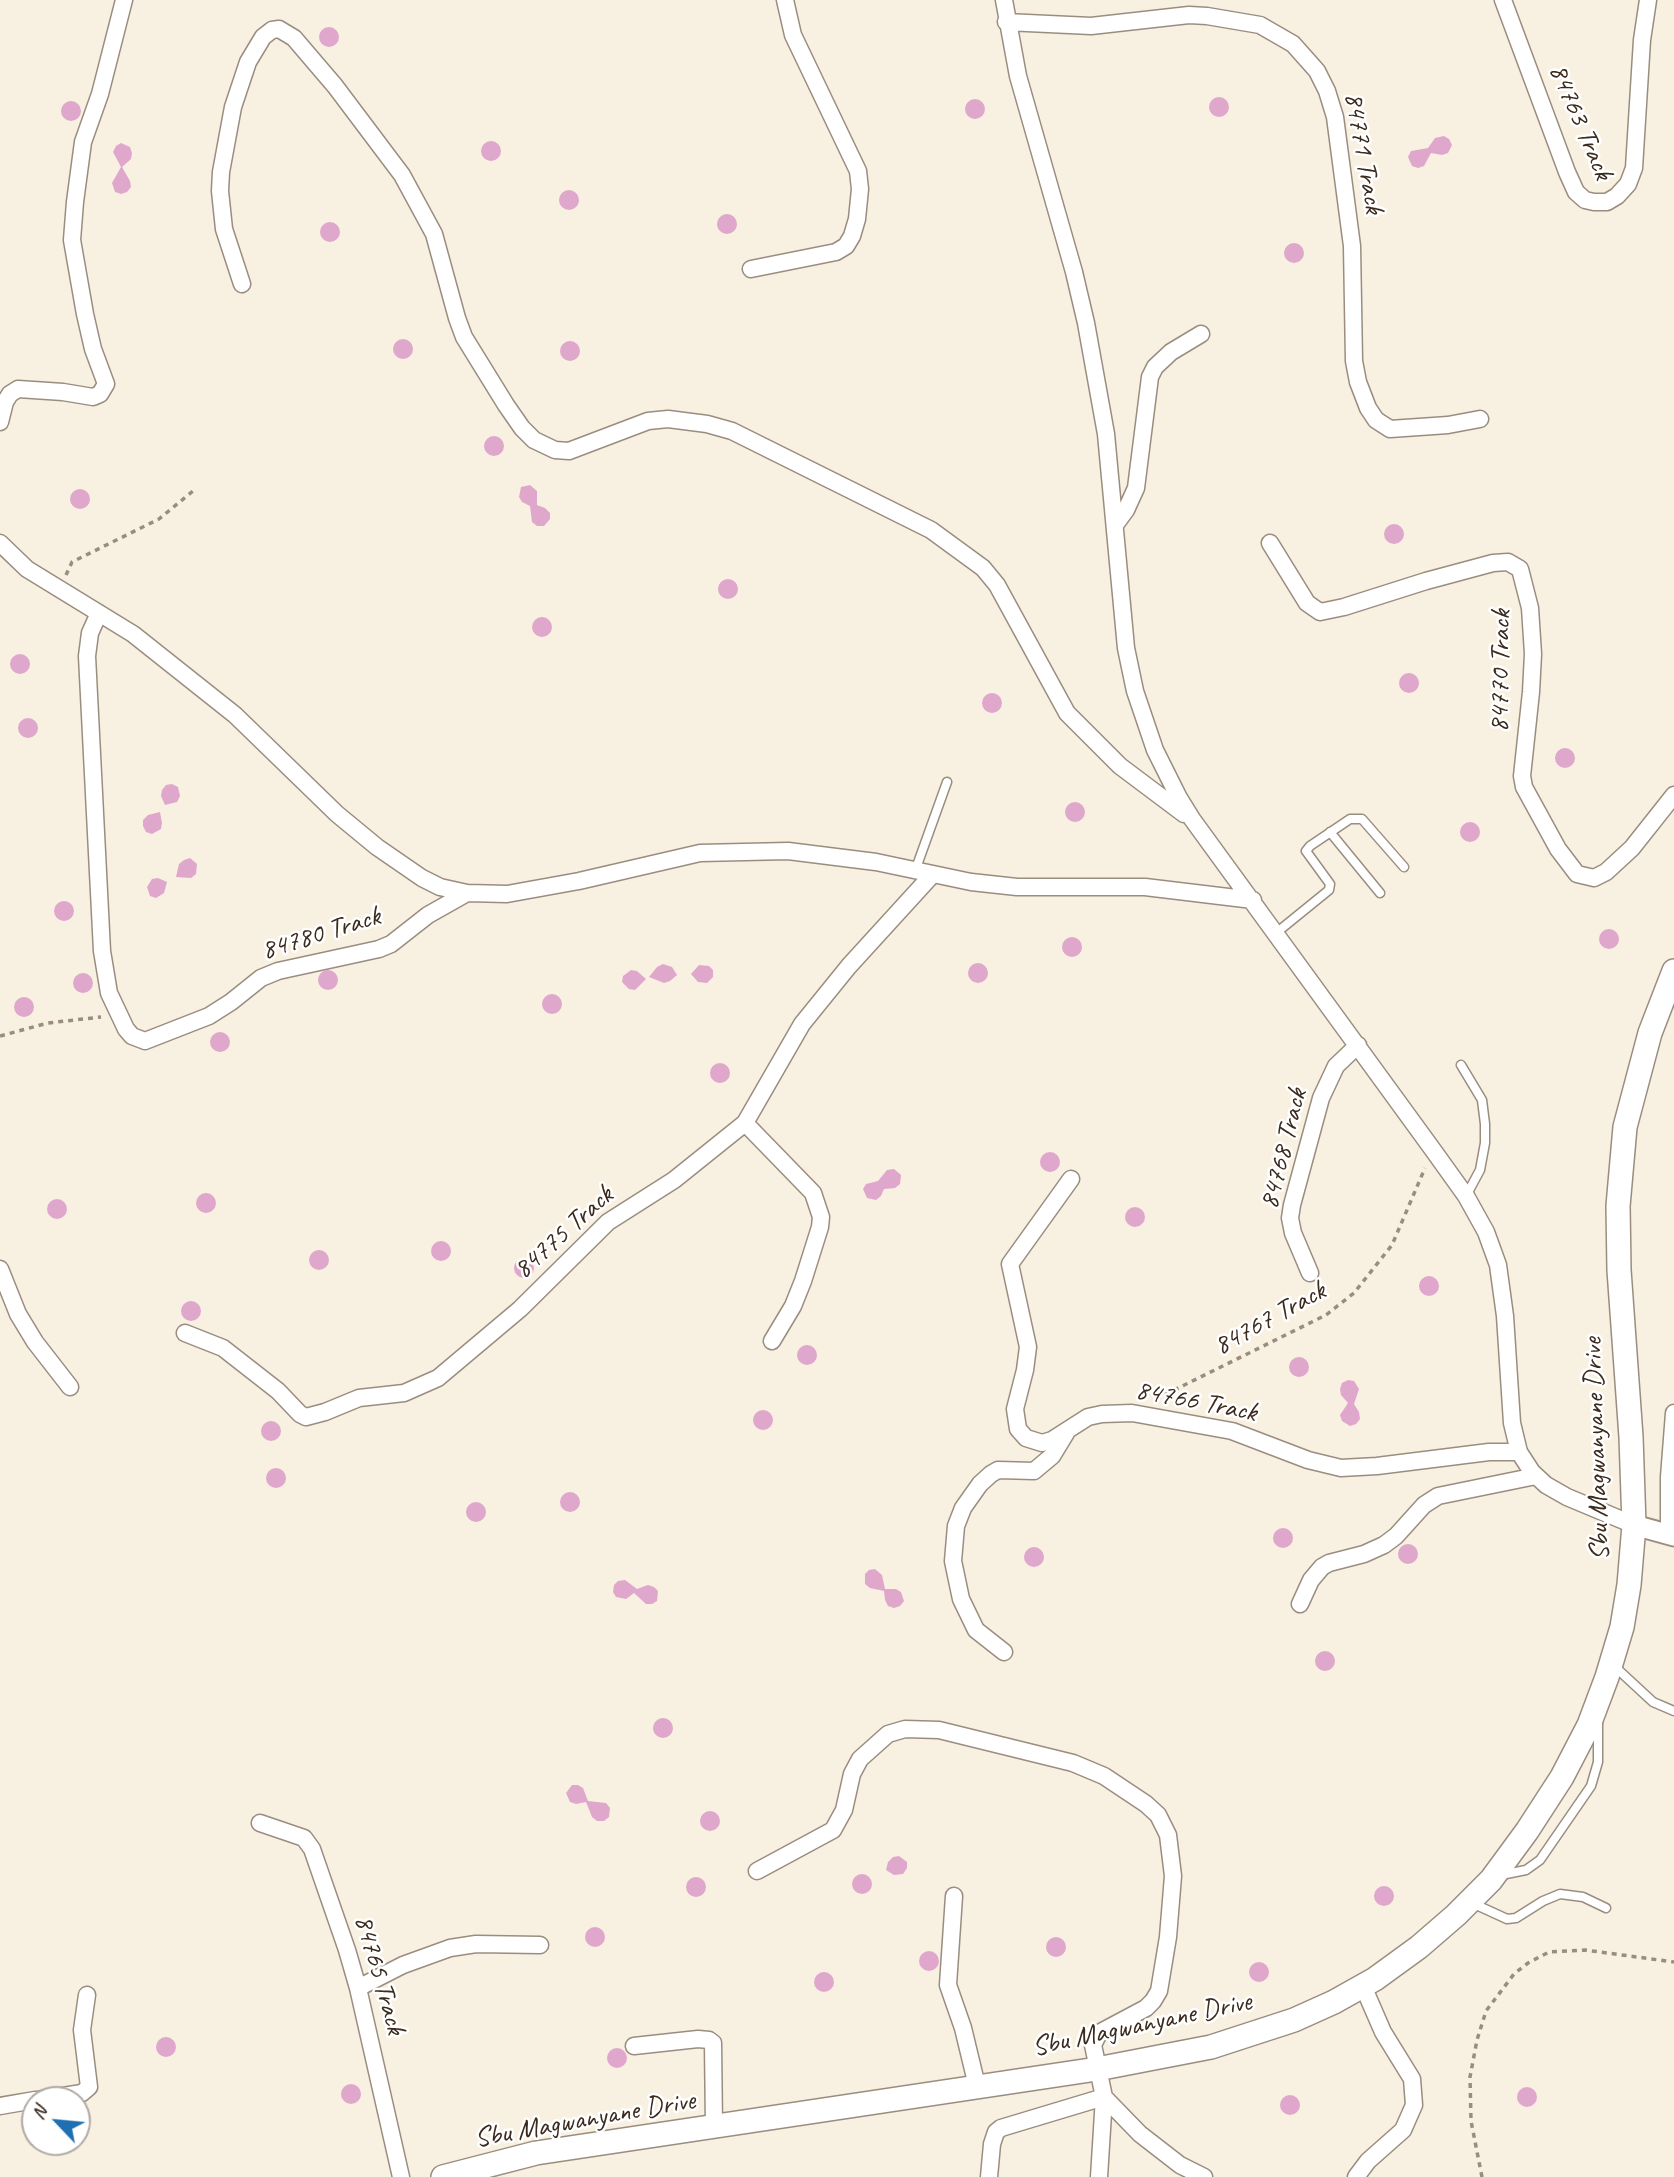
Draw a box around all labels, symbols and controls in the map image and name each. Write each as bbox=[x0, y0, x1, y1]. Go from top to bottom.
street label: 84763 Track bbox=[1541, 59, 1619, 185]
street label: 84771 Track bbox=[1336, 90, 1390, 216]
street label: 84770 Track bbox=[1483, 609, 1519, 733]
street label: 84780 Track bbox=[257, 900, 385, 968]
street label: 84768 Track bbox=[1253, 1085, 1315, 1213]
street label: 84775 Track bbox=[507, 1180, 621, 1286]
street label: 84767 Track bbox=[1208, 1275, 1332, 1363]
street label: Sbu Magwanyane Drive bbox=[1576, 1337, 1618, 1561]
street label: 84766 Track bbox=[1133, 1374, 1259, 1430]
street label: 84765 Track bbox=[346, 1911, 412, 2039]
street label: Sbu Magwanyane Drive bbox=[1029, 1985, 1255, 2065]
street label: Sbu Magwanyane Drive bbox=[472, 2084, 698, 2156]
north arrow bbox=[21, 2086, 91, 2156]
text: N bbox=[26, 2102, 52, 2123]

